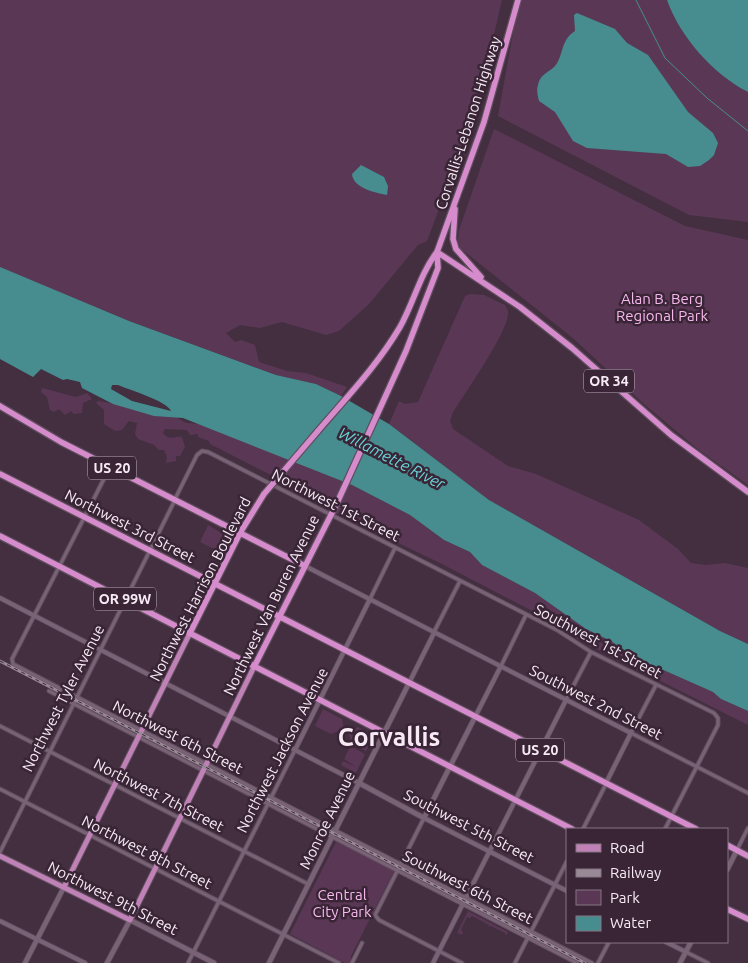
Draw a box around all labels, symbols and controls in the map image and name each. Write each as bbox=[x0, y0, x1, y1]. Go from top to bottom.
street label: Corvallis-Lebanon Highway bbox=[432, 34, 504, 212]
park label: Alan B. Berg Regional Park bbox=[616, 290, 708, 324]
road number: OR 34 bbox=[584, 370, 634, 392]
water label: Willamette River bbox=[336, 423, 449, 493]
road number: US 20 bbox=[88, 456, 136, 479]
street label: Northwest 1st Street bbox=[269, 465, 403, 545]
street label: Northwest 3rd Street bbox=[62, 486, 198, 566]
street label: Northwest Harrison Boulevard bbox=[146, 494, 254, 684]
street label: Northwest Van Buren Avenue bbox=[220, 512, 322, 698]
road number: OR 99W bbox=[94, 588, 156, 610]
street label: Southwest 1st Street bbox=[532, 600, 665, 682]
street label: Northwest Tyler Avenue bbox=[19, 622, 107, 774]
street label: Southwest 2nd Street bbox=[527, 661, 665, 743]
street label: Northwest Jackson Avenue bbox=[233, 665, 331, 835]
street label: Northwest 6th Street bbox=[110, 697, 246, 777]
district label: Corvallis bbox=[338, 723, 440, 751]
road number: US 20 bbox=[516, 738, 564, 762]
street label: Northwest 7th Street bbox=[91, 755, 227, 835]
street label: Monroe Avenue bbox=[296, 768, 358, 872]
street label: Southwest 5th Street bbox=[401, 786, 537, 866]
street label: Northwest 8th Street bbox=[79, 812, 215, 892]
legend bbox=[566, 828, 728, 943]
text: Road bbox=[610, 839, 645, 856]
street label: Southwest 6th Street bbox=[400, 847, 536, 927]
street label: Northwest 9th Street bbox=[45, 858, 181, 938]
text: Railway bbox=[610, 864, 661, 881]
park label: Central City Park bbox=[312, 886, 372, 920]
text: Park bbox=[610, 889, 640, 906]
text: Water bbox=[610, 914, 651, 931]

